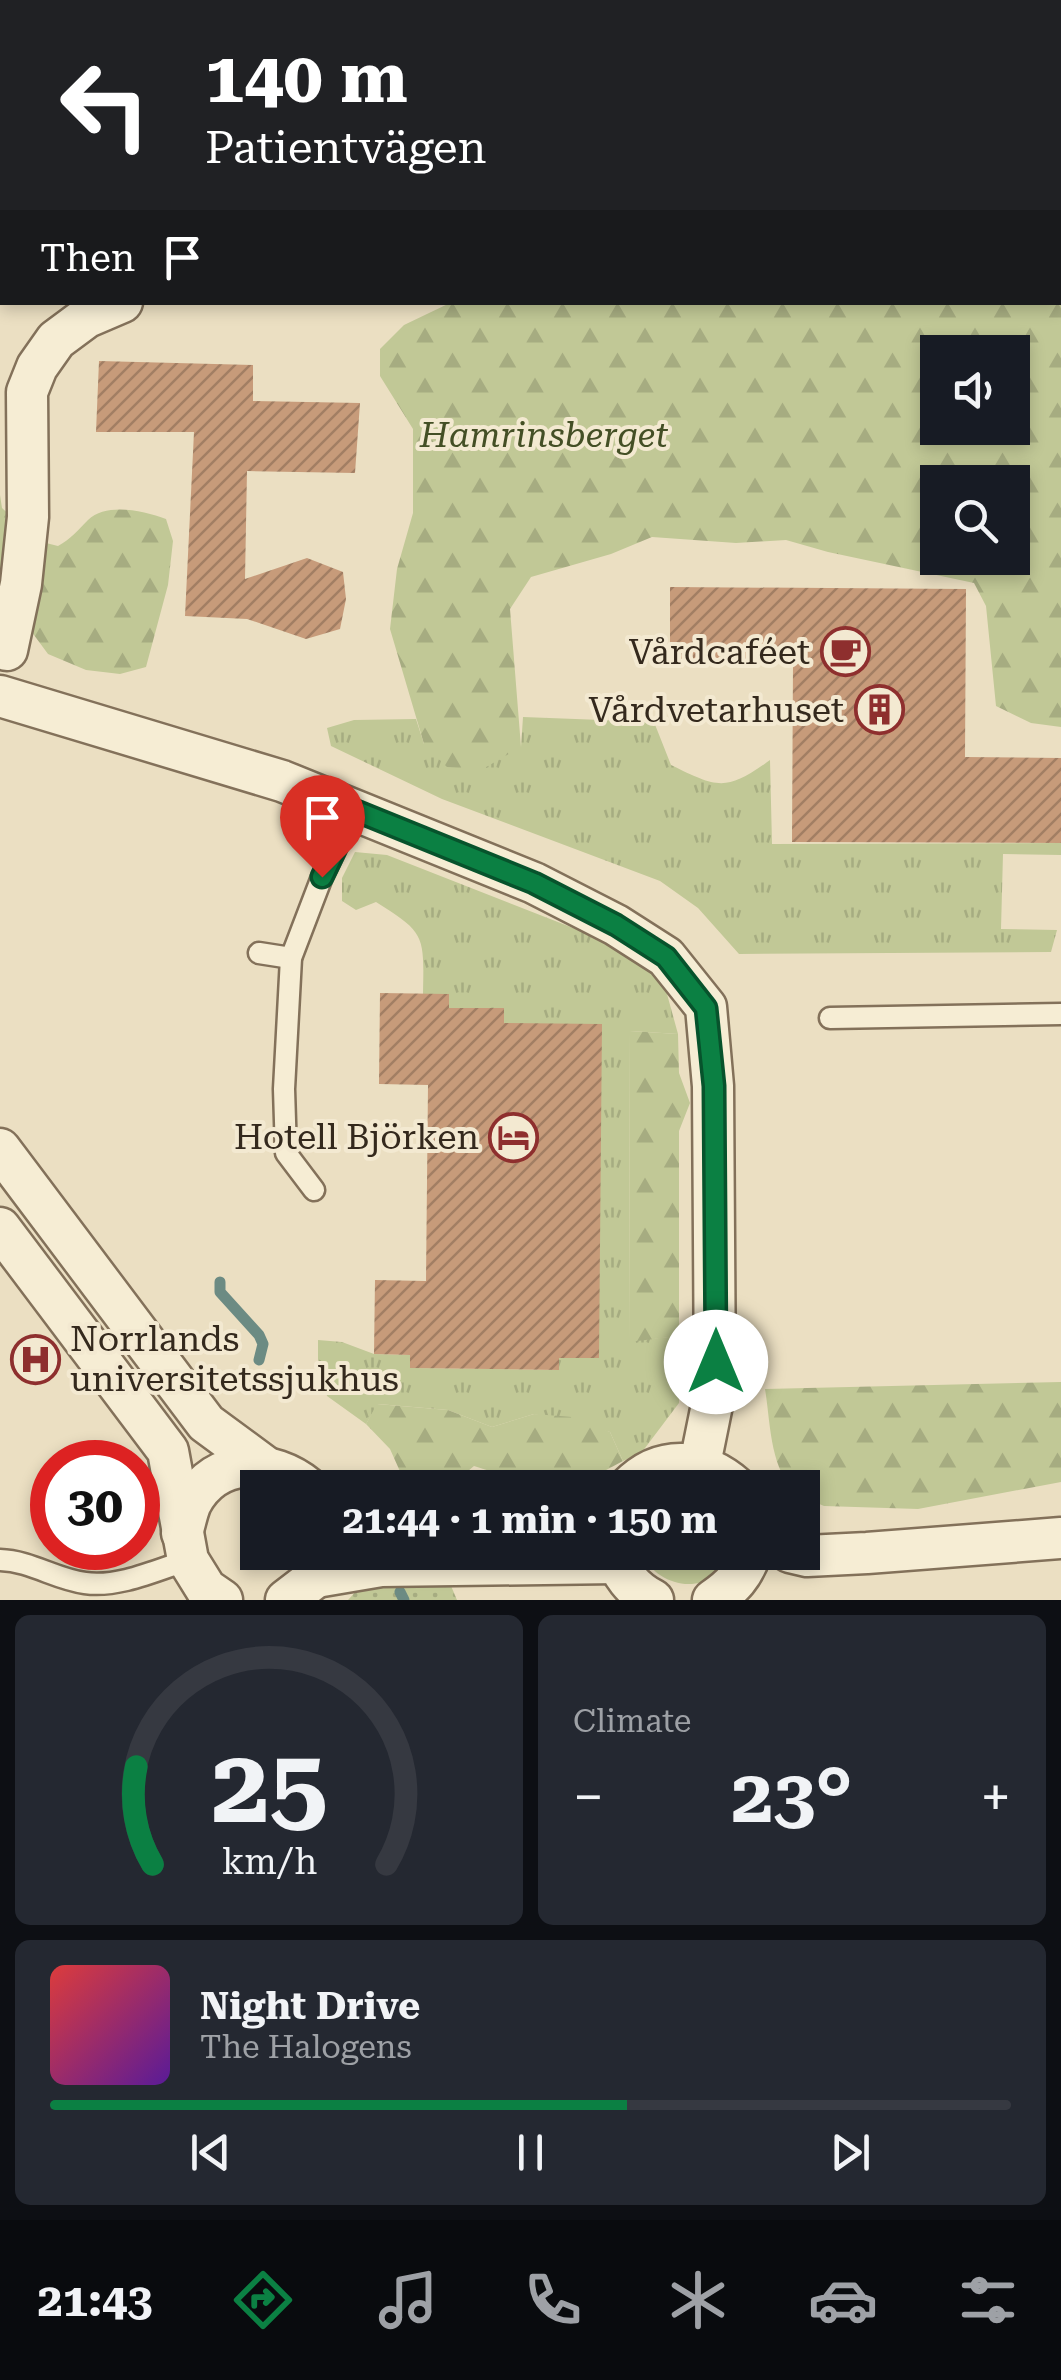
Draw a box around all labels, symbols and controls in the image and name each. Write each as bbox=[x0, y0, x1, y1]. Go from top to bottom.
text: 140 m bbox=[205, 37, 408, 119]
icon: left bbox=[40, 40, 170, 170]
text: Patientvägen bbox=[205, 121, 486, 174]
icon: arrive bbox=[155, 230, 210, 285]
text: Then bbox=[40, 236, 135, 280]
map controls bbox=[920, 335, 1030, 575]
button: sound bbox=[920, 335, 1030, 445]
park label: Hamrinsberget bbox=[419, 415, 668, 456]
button: search bbox=[920, 465, 1030, 575]
cafe icon: Vårdcaféet bbox=[819, 626, 871, 678]
place label: Vårdcaféet bbox=[629, 632, 810, 673]
building icon: Vårdvetarhuset bbox=[853, 684, 905, 736]
place label: Vårdvetarhuset bbox=[589, 690, 844, 731]
pin bbox=[280, 775, 365, 878]
icon: arrive bbox=[295, 790, 350, 845]
hotel icon: Hotell Björken bbox=[488, 1111, 540, 1163]
place label: Hotell Björken bbox=[234, 1117, 479, 1158]
position arrow bbox=[664, 1310, 768, 1414]
place label: Norrlands universitetssjukhus bbox=[70, 1319, 399, 1400]
hospital icon: Norrlands universitetssjukhus bbox=[9, 1333, 61, 1385]
speed limit sign: 30 bbox=[30, 1440, 160, 1570]
text: 21:44 · 1 min · 150 m bbox=[343, 1498, 717, 1542]
text: Climate bbox=[573, 1702, 691, 1740]
text: 25 bbox=[211, 1726, 327, 1847]
text: 23° bbox=[731, 1752, 853, 1840]
text: − bbox=[573, 1765, 604, 1829]
text: + bbox=[980, 1765, 1011, 1829]
text: km/h bbox=[221, 1841, 317, 1883]
text: Night Drive bbox=[200, 1984, 420, 2028]
text: The Halogens bbox=[200, 2028, 412, 2066]
icon: previous bbox=[183, 2125, 238, 2180]
icon: pause bbox=[503, 2125, 558, 2180]
icon: next bbox=[823, 2125, 878, 2180]
icon: directions bbox=[228, 2265, 298, 2335]
icon: music bbox=[373, 2265, 443, 2335]
icon: phone bbox=[518, 2265, 588, 2335]
icon: climate bbox=[663, 2265, 733, 2335]
icon: car bbox=[808, 2265, 878, 2335]
icon: filters bbox=[953, 2265, 1023, 2335]
text: 21:43 bbox=[38, 2274, 152, 2327]

